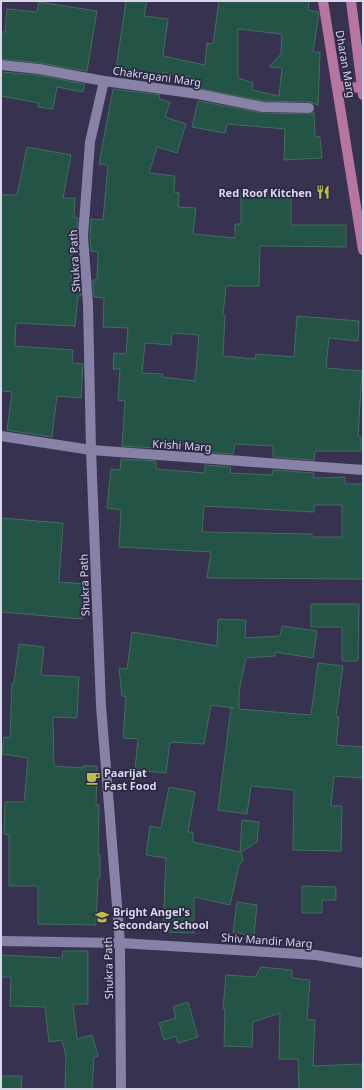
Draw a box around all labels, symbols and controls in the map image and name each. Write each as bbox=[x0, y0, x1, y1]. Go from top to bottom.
street label: Dharan Marg bbox=[333, 29, 359, 99]
street label: Chakrapani Marg bbox=[112, 62, 202, 90]
restaurant icon: Red Roof Kitchen bbox=[315, 184, 331, 200]
place label: Red Roof Kitchen bbox=[218, 185, 312, 200]
street label: Shukra Path bbox=[65, 229, 83, 293]
street label: Krishi Marg bbox=[152, 435, 212, 455]
street label: Shukra Path bbox=[75, 554, 93, 616]
place label: Paarijat Fast Food bbox=[104, 765, 157, 793]
cafe icon: Paarijat Fast Food bbox=[85, 770, 101, 786]
place label: Bright Angel's Secondary School bbox=[113, 904, 209, 932]
school or university icon: Bright Angel's Secondary School bbox=[94, 909, 110, 925]
street label: Shiv Mandir Marg bbox=[221, 929, 313, 951]
street label: Shukra Path bbox=[100, 937, 116, 999]

